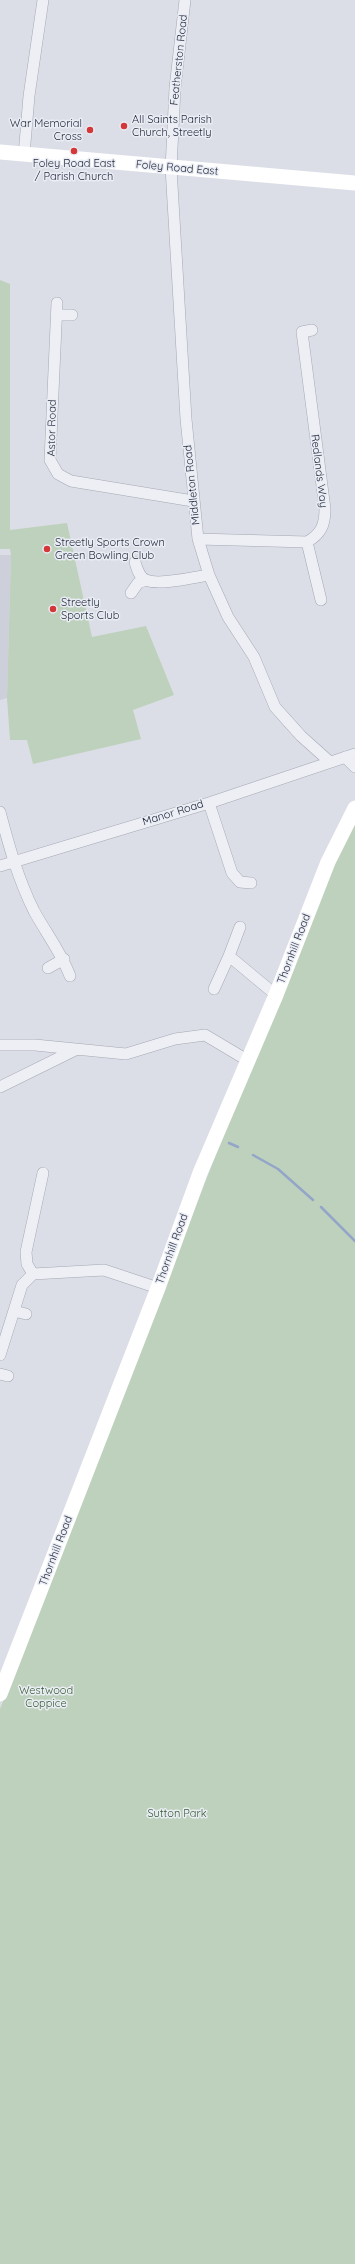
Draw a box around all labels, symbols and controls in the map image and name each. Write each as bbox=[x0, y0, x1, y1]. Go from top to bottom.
street label: Featherston Road bbox=[168, 14, 190, 106]
place label: All Saints Parish Church, Streetly bbox=[132, 113, 212, 139]
place label: War Memorial Cross bbox=[10, 117, 82, 143]
marker: All Saints Parish Church, Streetly bbox=[119, 121, 129, 131]
marker: War Memorial Cross bbox=[85, 125, 95, 135]
marker: Foley Road East / Parish Church bbox=[69, 146, 79, 156]
place label: Foley Road East / Parish Church bbox=[33, 157, 115, 183]
street label: Foley Road East bbox=[135, 158, 219, 178]
street label: Astor Road bbox=[45, 399, 59, 457]
street label: Redlands Way bbox=[308, 433, 330, 509]
street label: Middleton Road bbox=[181, 444, 203, 526]
place label: Streetly Sports Crown Green Bowling Club bbox=[55, 536, 165, 562]
marker: Streetly Sports Crown Green Bowling Club bbox=[42, 544, 52, 554]
place label: Streetly Sports Club bbox=[61, 596, 119, 622]
marker: Streetly Sports Club bbox=[48, 604, 58, 614]
street label: Manor Road bbox=[141, 797, 205, 829]
street label: Thornhill Road bbox=[275, 912, 313, 986]
street label: Thornhill Road bbox=[153, 1212, 191, 1286]
street label: Thornhill Road bbox=[37, 1514, 75, 1588]
park label: Westwood Coppice bbox=[19, 1684, 73, 1710]
park label: Sutton Park bbox=[147, 1807, 207, 1821]

